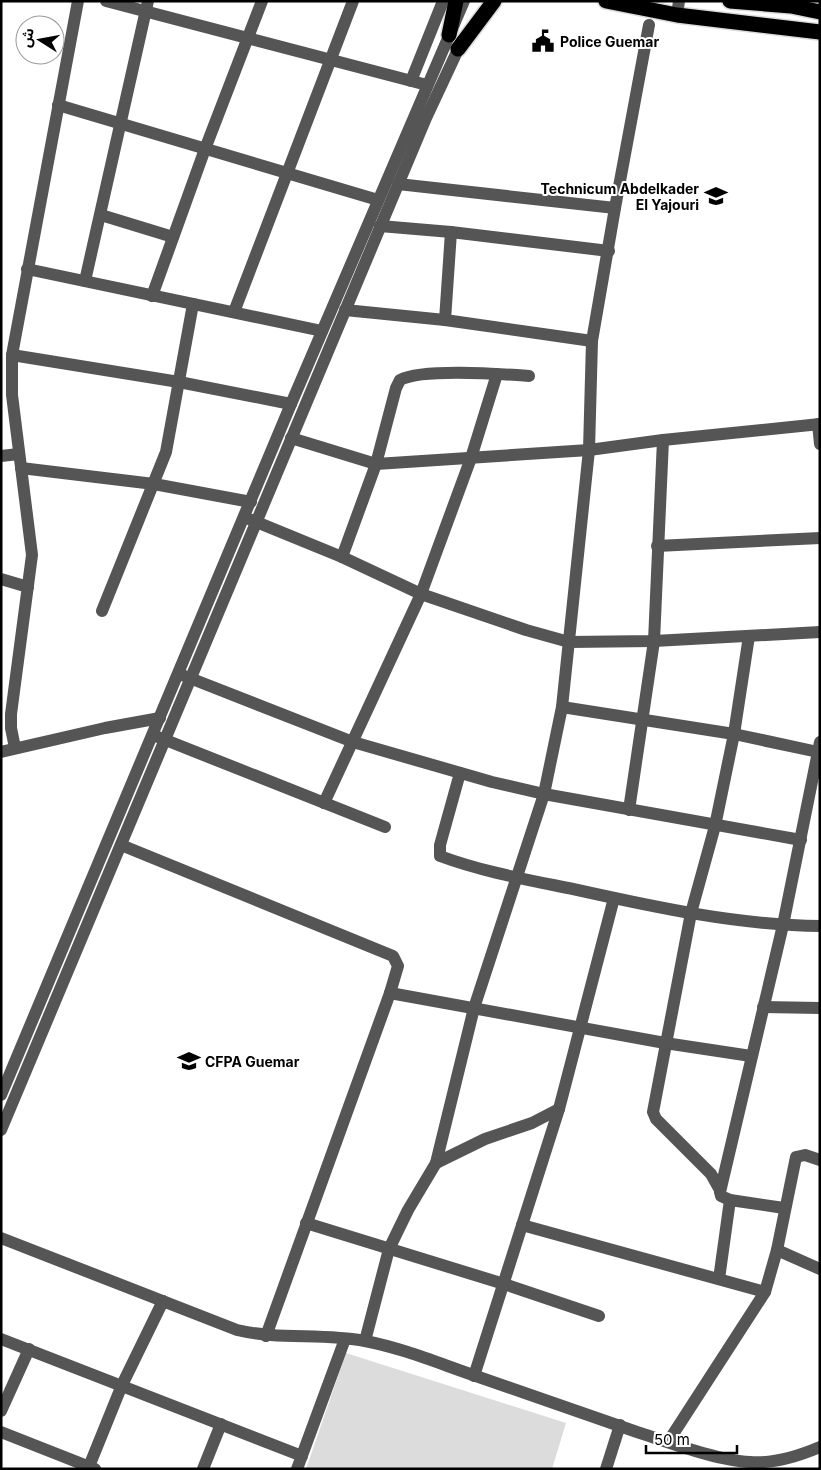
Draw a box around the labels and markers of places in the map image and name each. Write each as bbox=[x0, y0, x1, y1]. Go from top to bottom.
public building icon: Police Guemar bbox=[530, 28, 556, 54]
place label: Police Guemar bbox=[560, 33, 659, 50]
place label: Technicum Abdelkader El Yajouri bbox=[541, 180, 699, 213]
school or university icon: Technicum Abdelkader El Yajouri bbox=[703, 183, 729, 209]
school or university icon: CFPA Guemar bbox=[176, 1048, 202, 1074]
place label: CFPA Guemar bbox=[205, 1053, 300, 1070]

